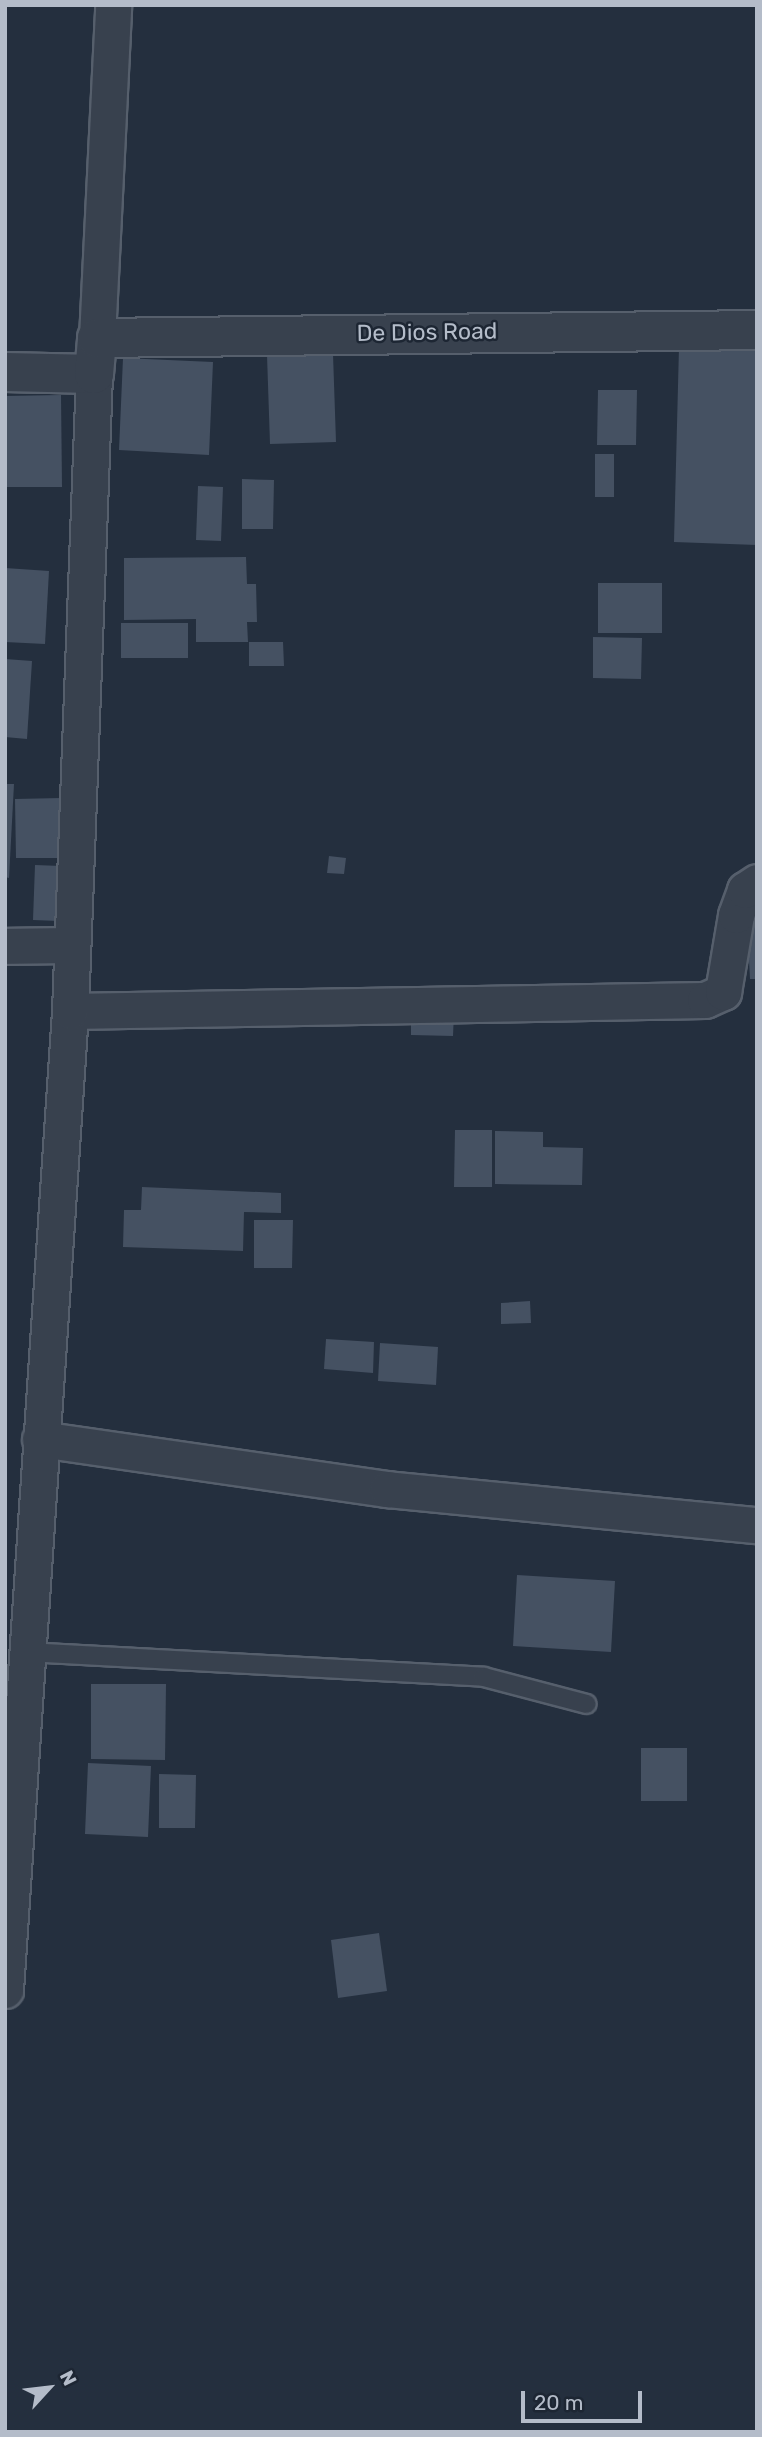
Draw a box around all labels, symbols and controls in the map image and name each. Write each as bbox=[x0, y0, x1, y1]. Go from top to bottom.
street label: De Dios Road bbox=[356, 317, 498, 347]
north arrow bbox=[14, 2353, 84, 2423]
text: N bbox=[55, 2367, 82, 2390]
scale bar bbox=[524, 2378, 645, 2422]
text: 20 m bbox=[534, 2390, 583, 2415]

